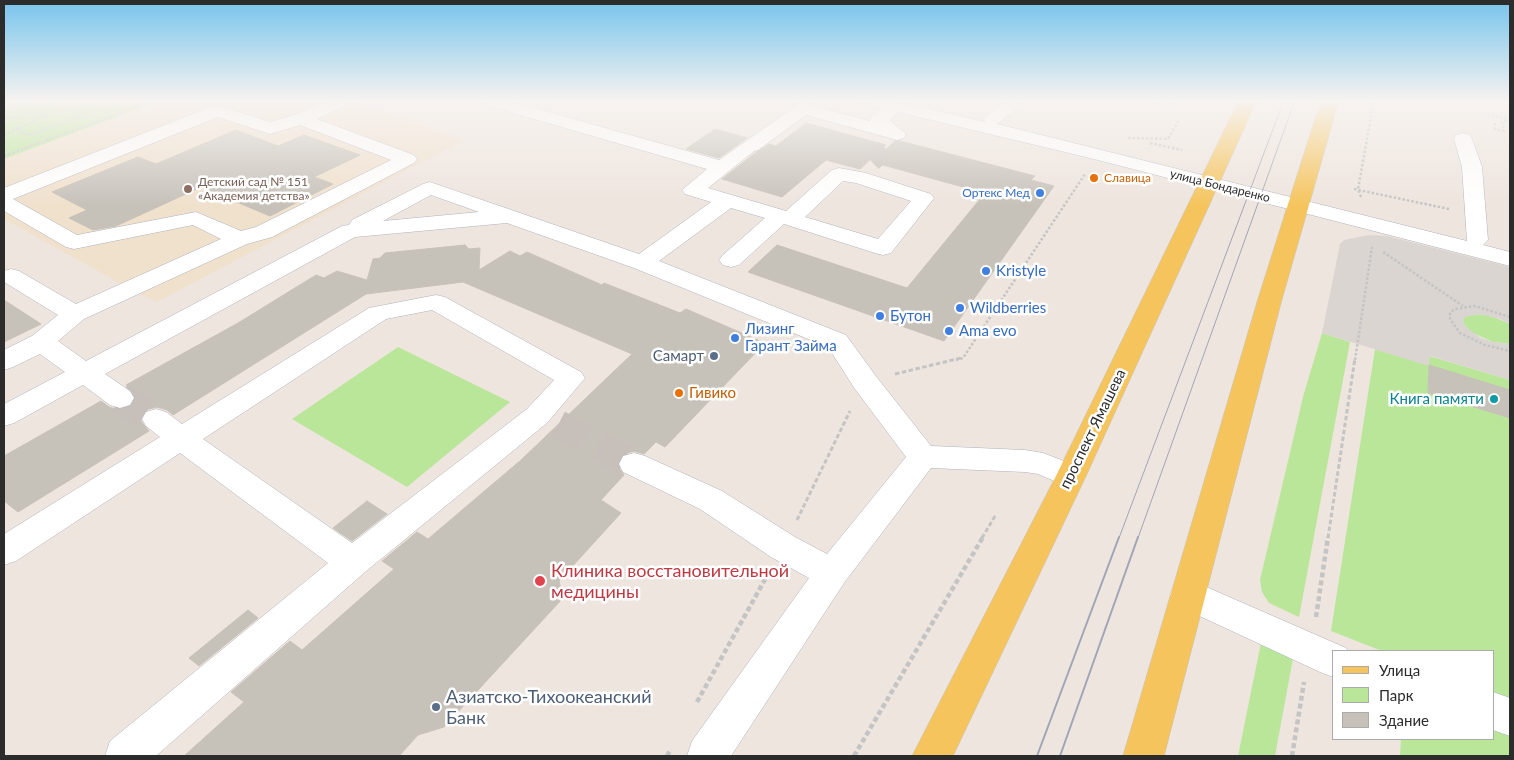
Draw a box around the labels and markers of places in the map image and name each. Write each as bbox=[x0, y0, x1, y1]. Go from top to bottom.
place label: Славица bbox=[1104, 171, 1151, 185]
marker: Славица bbox=[1088, 172, 1100, 184]
place label: Детский сад № 151 «Академия детства» bbox=[198, 175, 310, 203]
marker: Детский сад № 151 «Академия детства» bbox=[182, 183, 194, 195]
place label: Ортекс Мед bbox=[962, 186, 1030, 200]
marker: Ортекс Мед bbox=[1034, 187, 1046, 199]
place label: Kristyle bbox=[996, 262, 1046, 280]
marker: Kristyle bbox=[980, 265, 992, 277]
place label: Wildberries bbox=[970, 299, 1046, 317]
marker: Wildberries bbox=[954, 302, 966, 314]
place label: Бутон bbox=[890, 307, 931, 325]
marker: Бутон bbox=[874, 310, 886, 322]
place label: Лизинг Гарант Займа bbox=[745, 320, 837, 355]
place label: Ama evo bbox=[959, 322, 1017, 340]
marker: Ama evo bbox=[943, 325, 955, 337]
marker: Лизинг Гарант Займа bbox=[729, 332, 741, 344]
place label: Самарт bbox=[653, 347, 704, 365]
marker: Самарт bbox=[708, 350, 720, 362]
place label: Гивико bbox=[689, 384, 736, 402]
marker: Гивико bbox=[673, 387, 685, 399]
place label: Книга памяти bbox=[1389, 390, 1484, 408]
marker: Книга памяти bbox=[1488, 393, 1500, 405]
place label: Клиника восстановительной медицины bbox=[551, 560, 789, 602]
marker: Клиника восстановительной медицины bbox=[533, 574, 547, 588]
place label: Азиатско-Тихоокеанский Банк bbox=[446, 686, 652, 729]
marker: Азиатско-Тихоокеанский Банк bbox=[430, 701, 442, 713]

